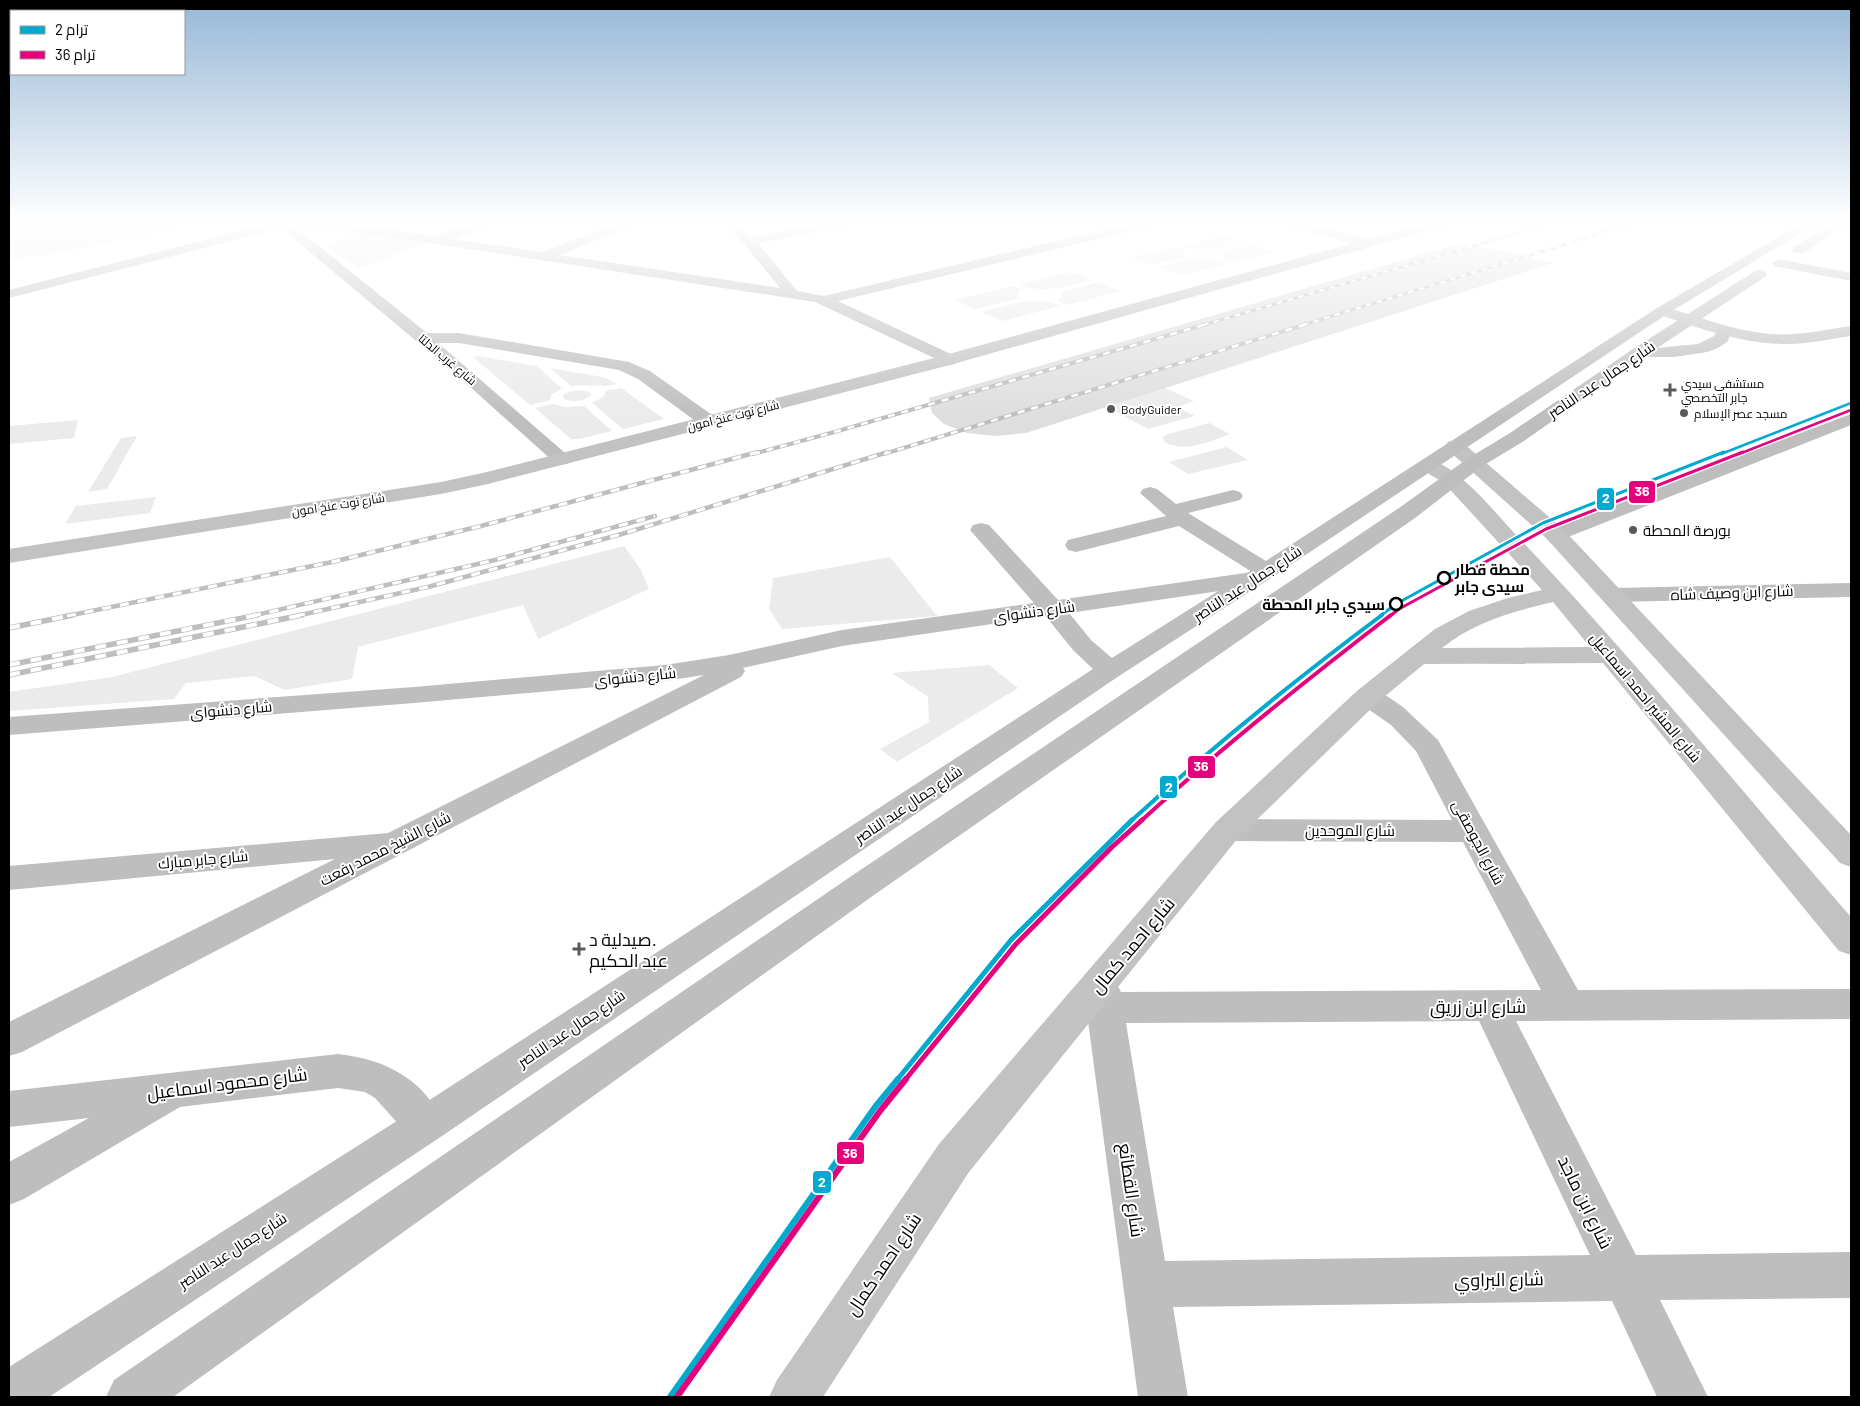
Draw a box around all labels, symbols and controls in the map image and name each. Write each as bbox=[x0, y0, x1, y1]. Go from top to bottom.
legend bbox=[10, 10, 185, 75]
text: ترام 2 bbox=[55, 20, 88, 40]
text: ترام 36 bbox=[55, 45, 95, 65]
street label: شارع غرب الدلتا bbox=[415, 331, 480, 389]
street label: شارع جمال عبد الناصر bbox=[1543, 336, 1660, 425]
place label: مستشفى سيدي جابر التخصصي bbox=[1681, 376, 1764, 408]
marker: مستشفى سيدي جابر التخصصي bbox=[1663, 383, 1677, 397]
street label: شارع توت عنخ امون bbox=[686, 397, 781, 435]
place label: BodyGuider bbox=[1121, 402, 1182, 416]
marker: BodyGuider bbox=[1105, 403, 1117, 415]
place label: مسجد عصر الإسلام bbox=[1694, 406, 1787, 422]
marker: مسجد عصر الإسلام bbox=[1678, 407, 1690, 419]
line badge: 36 bbox=[1628, 480, 1656, 504]
text: 36 bbox=[1634, 482, 1650, 499]
line badge: 2 bbox=[1596, 487, 1615, 511]
text: 2 bbox=[1602, 489, 1610, 506]
street label: شارع توت عنخ امون bbox=[290, 490, 386, 520]
place label: بورصة المحطة bbox=[1643, 521, 1731, 540]
marker: بورصة المحطة bbox=[1627, 524, 1639, 536]
street label: شارع جمال عبد الناصر bbox=[1189, 541, 1306, 628]
place label: محطة قطار سيدى جابر bbox=[1454, 560, 1530, 596]
marker: محطة قطار سيدى جابر bbox=[1437, 571, 1451, 585]
street label: شارع ابن وصيف شاه bbox=[1670, 581, 1794, 606]
place label: سيدي جابر المحطة bbox=[1262, 595, 1385, 617]
street label: شارع دنشواى bbox=[992, 596, 1076, 629]
marker: سيدي جابر المحطة bbox=[1389, 597, 1403, 611]
street label: شارع المشير احمد اسماعيل bbox=[1584, 629, 1705, 767]
street label: شارع دنشواى bbox=[593, 663, 677, 692]
street label: شارع دنشواى bbox=[189, 696, 273, 725]
line badge: 36 bbox=[1187, 755, 1216, 779]
text: 36 bbox=[1193, 757, 1209, 774]
street label: شارع جمال عبد الناصر bbox=[850, 761, 967, 850]
line badge: 2 bbox=[1159, 775, 1178, 799]
text: 2 bbox=[1165, 778, 1173, 795]
street label: شارع الجوصقى bbox=[1447, 797, 1509, 889]
street label: شارع الشيخ محمد رفعت bbox=[316, 807, 455, 892]
street label: شارع الموحدين bbox=[1305, 821, 1395, 842]
street label: شارع جابر مبارك bbox=[157, 846, 249, 875]
street label: شارع احمد كمال bbox=[1085, 892, 1180, 999]
place label: صيدلية د. عبد الحكيم bbox=[589, 928, 668, 973]
marker: صيدلية د. عبد الحكيم bbox=[573, 943, 585, 955]
street label: شارع جمال عبد الناصر bbox=[513, 985, 630, 1074]
street label: شارع ابن زريق bbox=[1430, 995, 1526, 1019]
street label: شارع محمود اسماعيل bbox=[146, 1062, 309, 1106]
line badge: 36 bbox=[836, 1141, 865, 1165]
street label: شارع القطائع bbox=[1113, 1142, 1149, 1239]
text: 36 bbox=[842, 1144, 858, 1161]
street label: شارع ابن ماجد bbox=[1552, 1152, 1618, 1253]
line badge: 2 bbox=[812, 1170, 832, 1194]
text: 2 bbox=[818, 1173, 826, 1190]
street label: شارع جمال عبد الناصر bbox=[174, 1208, 291, 1295]
street label: شارع احمد كمال bbox=[840, 1208, 927, 1321]
street label: شارع البراوي bbox=[1454, 1267, 1544, 1295]

